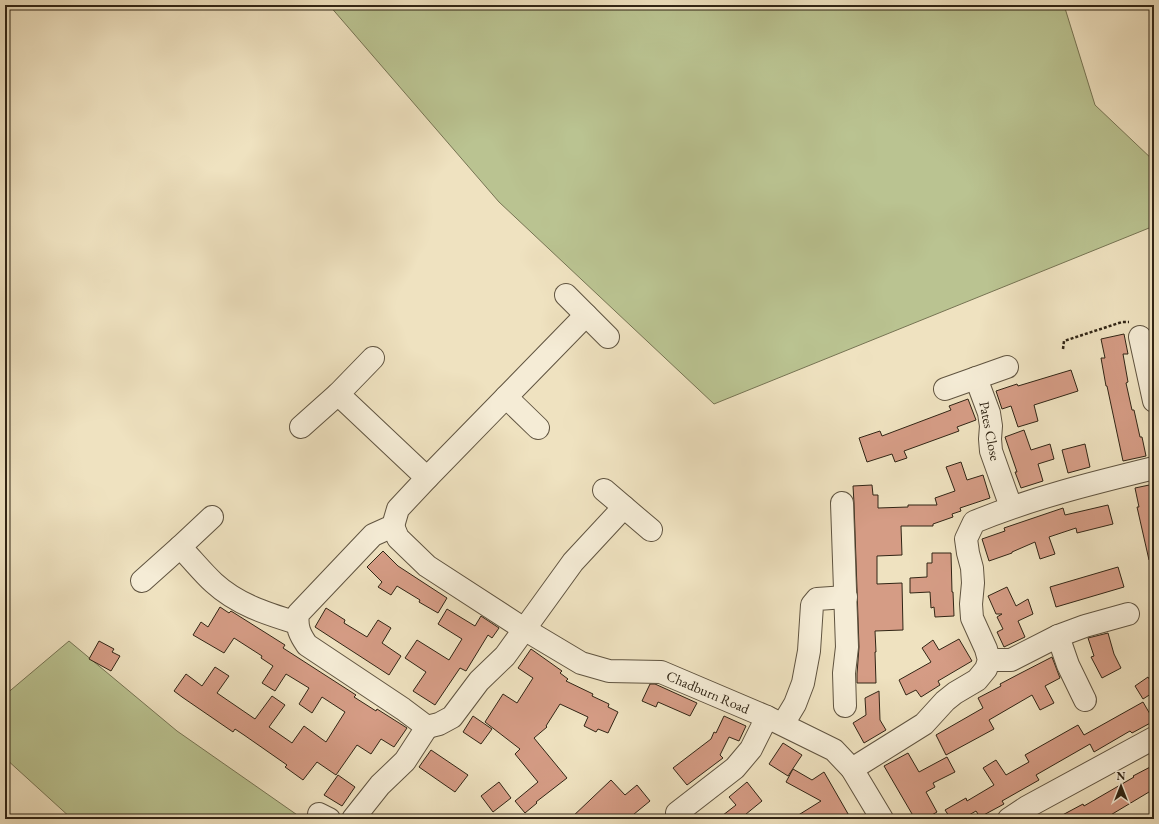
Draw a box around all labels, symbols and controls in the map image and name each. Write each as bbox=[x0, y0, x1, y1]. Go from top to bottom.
street label: Pates Close bbox=[975, 400, 1005, 463]
street label: Chadburn Road bbox=[664, 666, 753, 718]
north arrow bbox=[1101, 766, 1141, 806]
text: N bbox=[1117, 769, 1126, 783]

